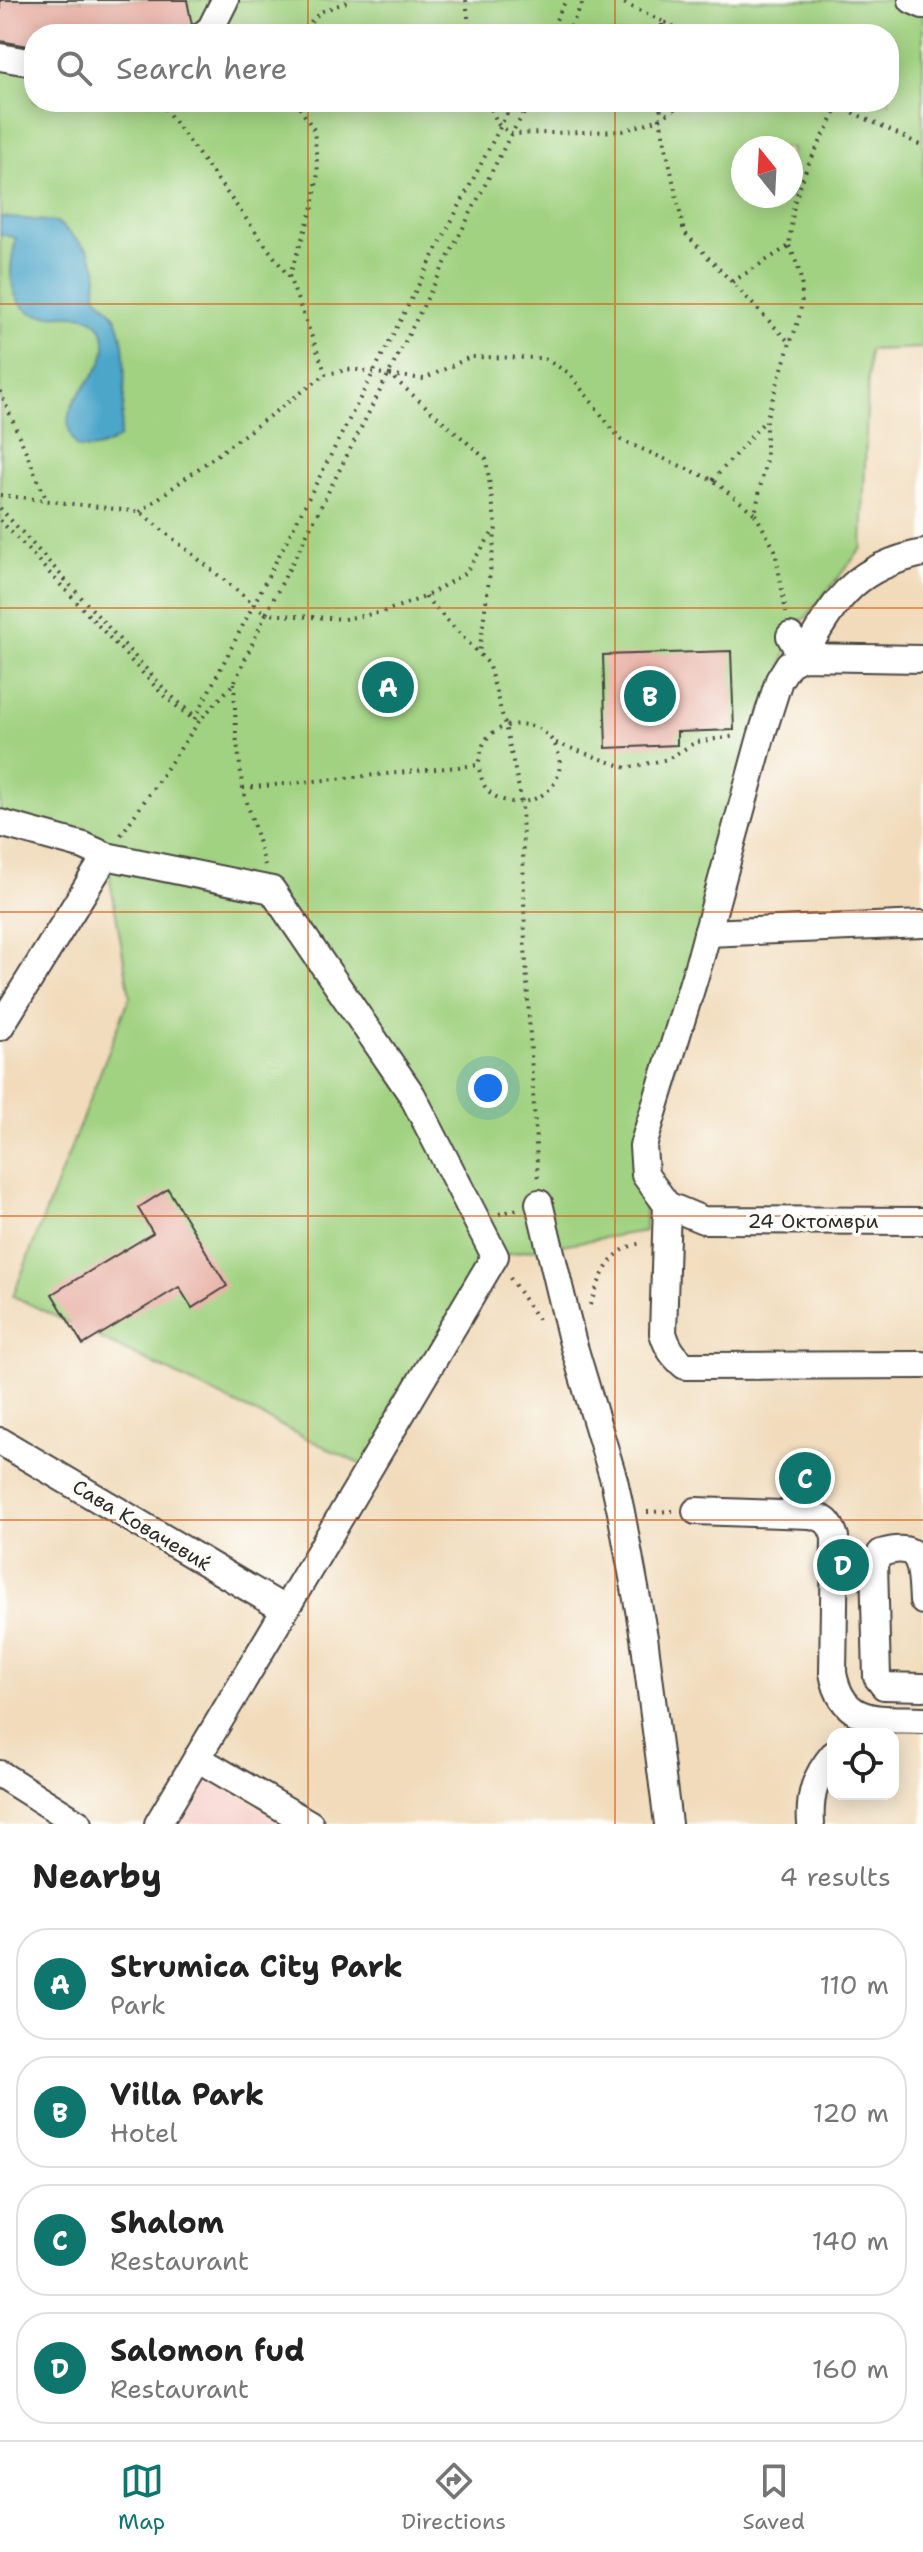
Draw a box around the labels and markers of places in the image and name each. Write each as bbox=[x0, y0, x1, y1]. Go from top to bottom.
pin: A bbox=[362, 657, 414, 717]
pin: B bbox=[624, 666, 676, 726]
pin: C bbox=[779, 1448, 831, 1508]
pin: D bbox=[817, 1535, 869, 1595]

